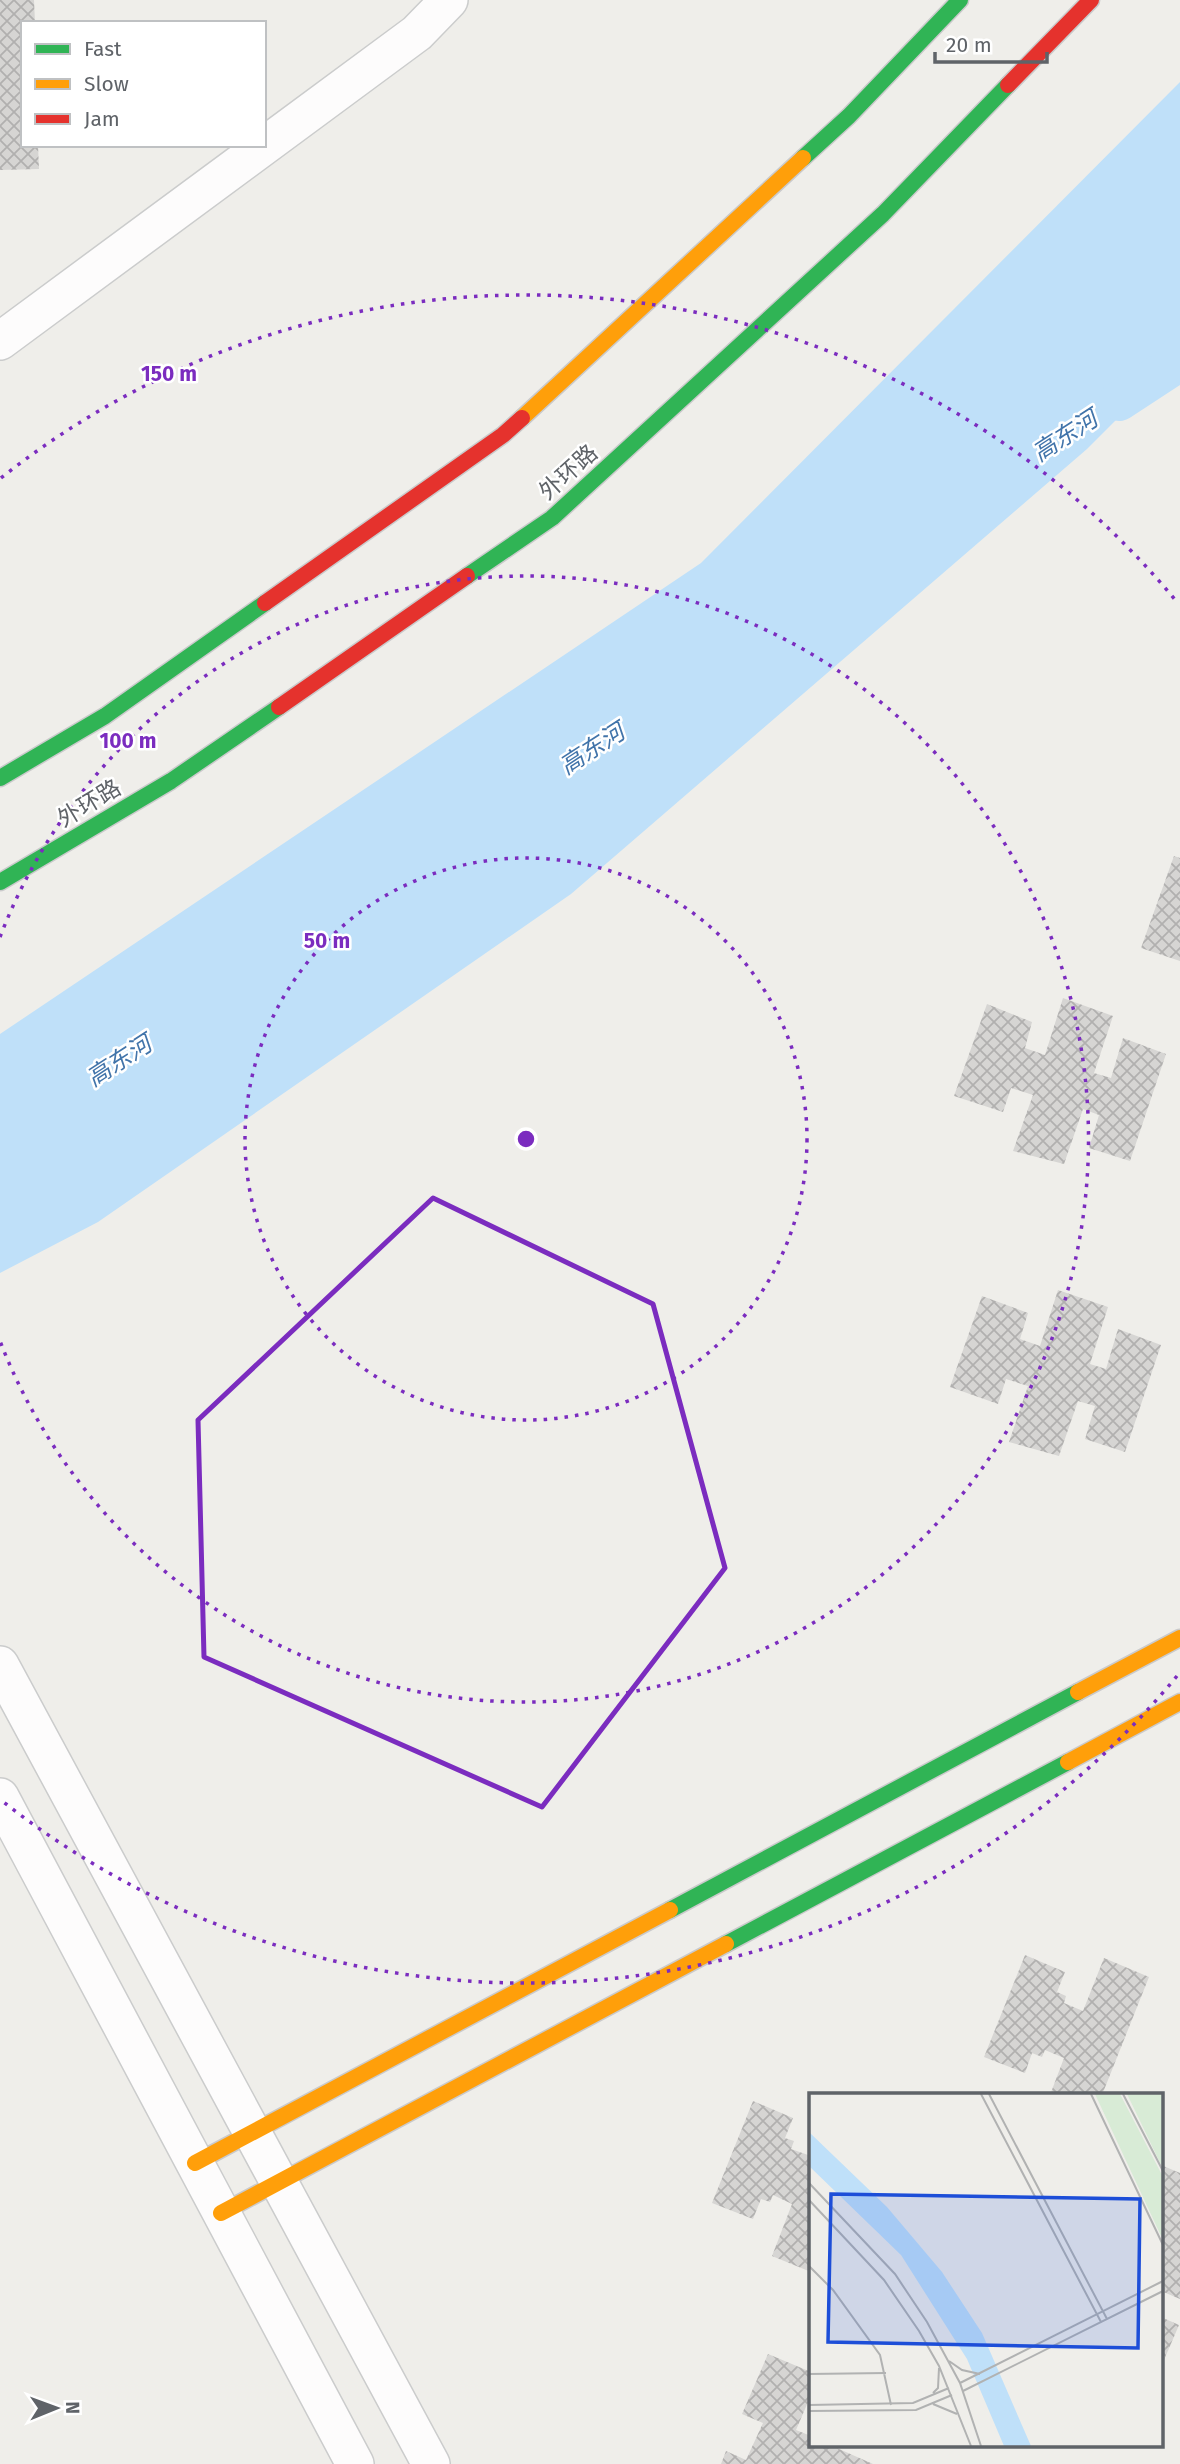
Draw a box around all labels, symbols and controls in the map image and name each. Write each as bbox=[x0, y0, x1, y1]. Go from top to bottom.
legend bbox=[21, 21, 266, 147]
scale bar bbox=[935, 21, 1047, 65]
text: 20 m bbox=[946, 32, 992, 58]
text: Fast bbox=[84, 36, 122, 62]
text: Slow bbox=[84, 71, 129, 97]
text: Jam bbox=[84, 106, 120, 132]
text: 150 m bbox=[141, 361, 197, 387]
water label: 高东河 bbox=[1027, 402, 1106, 467]
street label: 外环路 bbox=[533, 439, 603, 505]
water label: 高东河 bbox=[554, 715, 633, 780]
text: 100 m bbox=[99, 728, 157, 754]
street label: 外环路 bbox=[52, 773, 126, 833]
text: 50 m bbox=[304, 928, 350, 954]
water label: 高东河 bbox=[81, 1027, 160, 1092]
centre of rings bbox=[514, 1127, 538, 1151]
inset map bbox=[809, 2093, 1162, 2446]
north arrow bbox=[21, 2373, 91, 2443]
text: N bbox=[61, 2401, 84, 2414]

